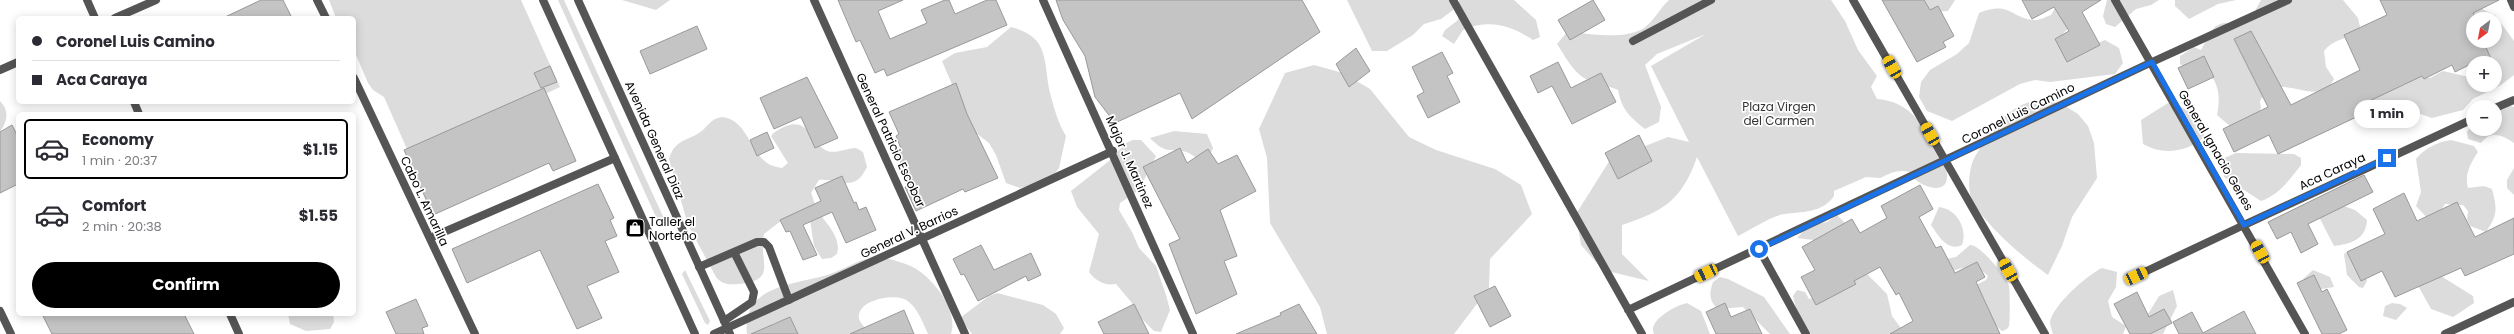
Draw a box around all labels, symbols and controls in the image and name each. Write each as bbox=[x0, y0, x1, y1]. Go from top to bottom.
north arrow bbox=[2466, 12, 2502, 48]
map controls bbox=[2466, 12, 2502, 136]
text: Coronel Luis Camino bbox=[56, 31, 215, 52]
car bbox=[1881, 54, 1903, 80]
button: + bbox=[2466, 56, 2502, 92]
text: Aca Caraya bbox=[56, 69, 147, 90]
street label: General Patricio Escobar bbox=[852, 70, 930, 211]
street label: Avenida General Diaz bbox=[621, 78, 689, 202]
street label: Coronel Luis Camino bbox=[1959, 78, 2078, 148]
street label: General Ignacio Genes bbox=[2174, 87, 2258, 213]
park label: Plaza Virgen del Carmen bbox=[1742, 98, 1816, 129]
callout: 1 min bbox=[2354, 100, 2420, 128]
button: − bbox=[2466, 100, 2502, 136]
text: 1 min bbox=[2370, 104, 2404, 123]
street label: Major J. Martinez bbox=[1102, 113, 1158, 211]
car bbox=[1919, 121, 1941, 147]
text: Economy bbox=[82, 129, 154, 150]
icon: car bbox=[34, 131, 70, 167]
text: $1.15 bbox=[303, 139, 338, 160]
street label: Aca Caraya bbox=[2296, 148, 2368, 194]
route end bbox=[2378, 149, 2396, 167]
text: 1 min · 20:37 bbox=[82, 151, 157, 170]
street label: Cabo L. Amarilla bbox=[397, 153, 453, 249]
text: Comfort bbox=[82, 195, 146, 216]
icon: car bbox=[34, 197, 70, 233]
street label: General V. Barrios bbox=[857, 202, 961, 262]
text: $1.55 bbox=[299, 205, 338, 226]
place label: Taller el Norteño bbox=[649, 213, 697, 244]
text: 2 min · 20:38 bbox=[82, 217, 162, 236]
shop icon: Taller el Norteño bbox=[624, 217, 646, 239]
car bbox=[2249, 239, 2271, 265]
route start bbox=[1750, 240, 1768, 258]
car bbox=[1997, 257, 2019, 283]
button: Confirm bbox=[32, 262, 340, 308]
car bbox=[1693, 262, 1719, 284]
car bbox=[2123, 265, 2149, 287]

